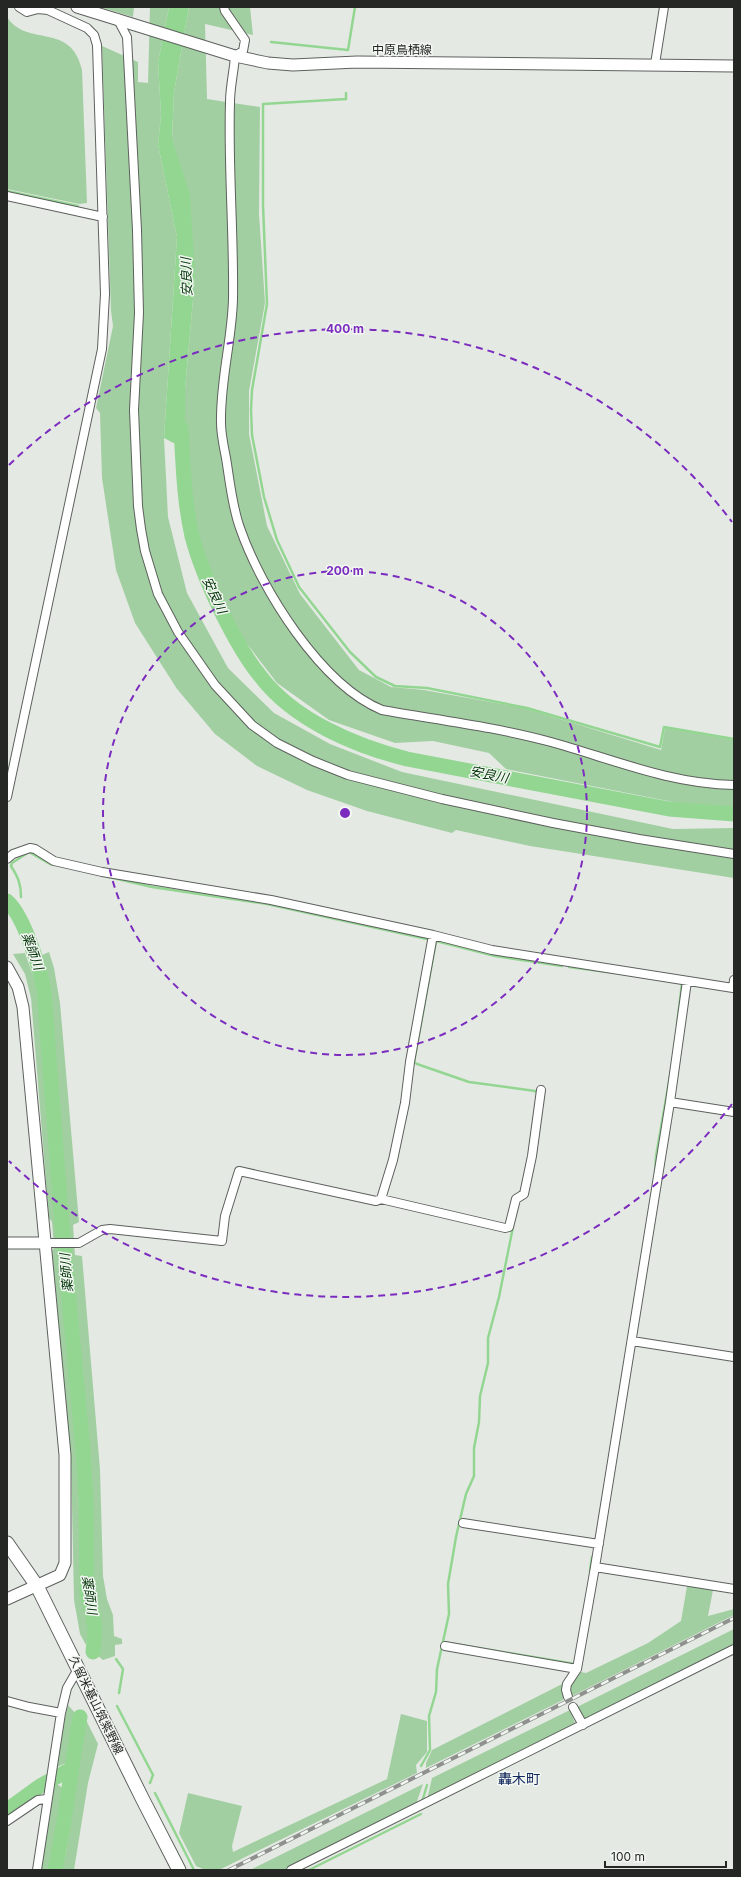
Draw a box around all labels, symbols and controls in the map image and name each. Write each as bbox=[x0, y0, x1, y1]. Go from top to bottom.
street label: 中原鳥栖線 bbox=[372, 42, 432, 57]
water label: 安良川 bbox=[177, 255, 195, 297]
text: 400 m bbox=[326, 321, 364, 336]
text: 200 m bbox=[326, 563, 364, 578]
water label: 安良川 bbox=[200, 574, 231, 618]
water label: 安良川 bbox=[468, 762, 512, 786]
centre of rings bbox=[338, 806, 352, 820]
water label: 薬師川 bbox=[19, 930, 48, 974]
water label: 薬師川 bbox=[56, 1251, 76, 1293]
water label: 薬師川 bbox=[79, 1575, 101, 1617]
street label: 久留米基山筑紫野線 bbox=[66, 1653, 127, 1757]
district label: 轟木町 bbox=[498, 1770, 540, 1787]
scale bar bbox=[605, 1843, 726, 1869]
text: 100 m bbox=[611, 1849, 645, 1864]

